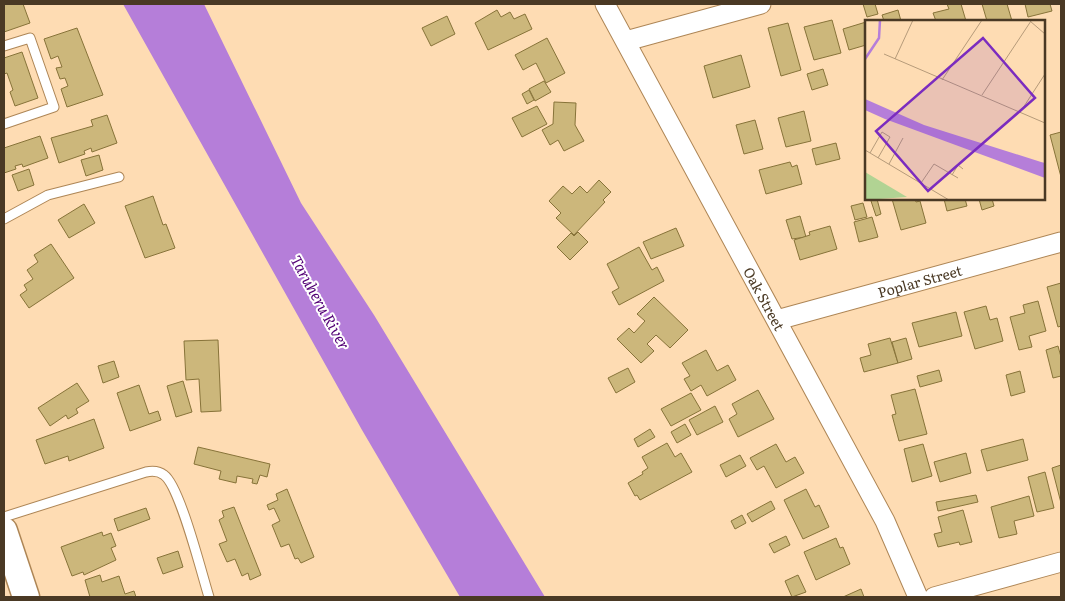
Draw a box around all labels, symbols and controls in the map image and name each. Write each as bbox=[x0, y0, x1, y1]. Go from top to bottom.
inset map bbox=[865, 20, 1045, 200]
water label: Taruheru River bbox=[286, 251, 356, 353]
street label: Poplar Street bbox=[875, 260, 964, 302]
street label: Oak Street bbox=[739, 263, 790, 334]

